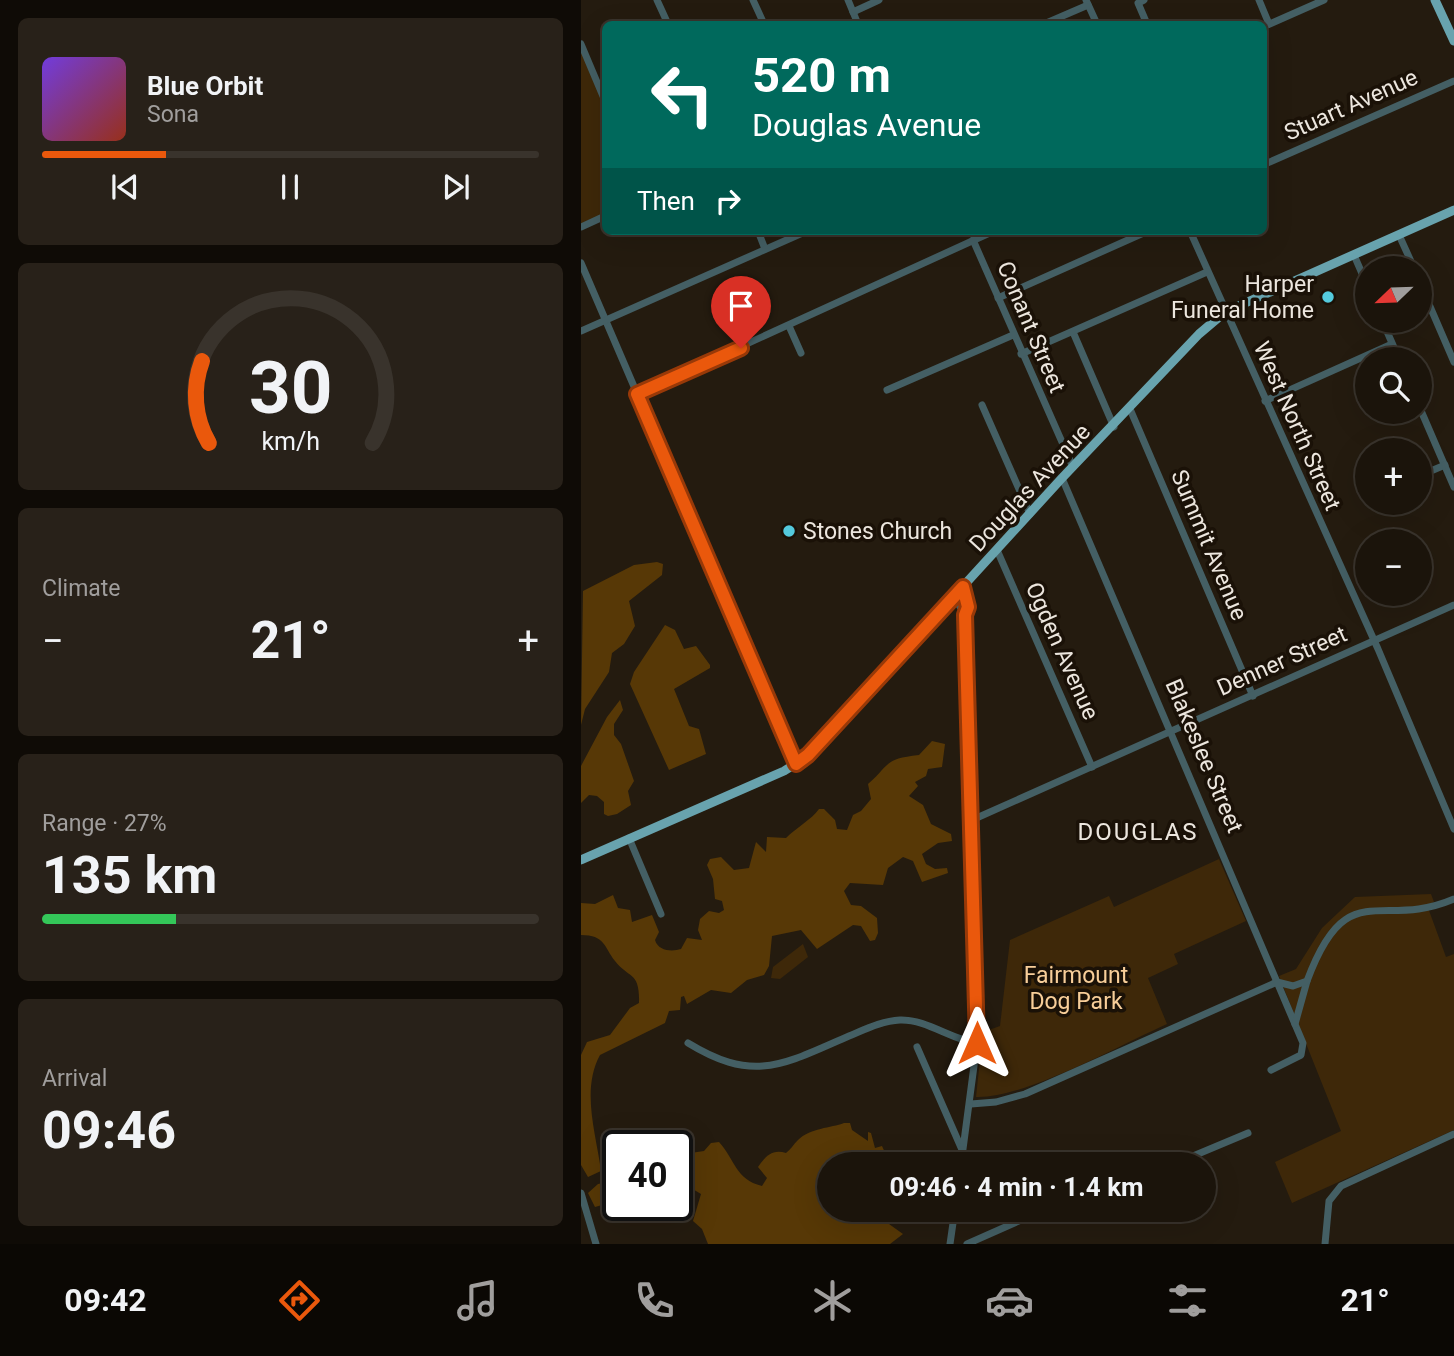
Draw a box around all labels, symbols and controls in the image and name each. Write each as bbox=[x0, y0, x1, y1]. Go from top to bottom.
text: 520 m bbox=[752, 47, 891, 104]
icon: left bbox=[637, 49, 728, 140]
street label: Stuart Avenue bbox=[1280, 64, 1422, 146]
text: Blue Orbit bbox=[147, 71, 263, 101]
text: Sona bbox=[147, 101, 199, 128]
text: Douglas Avenue bbox=[752, 106, 981, 144]
icon: previous bbox=[106, 168, 144, 206]
icon: pause bbox=[271, 168, 309, 206]
icon: next bbox=[437, 168, 475, 206]
icon: right bbox=[709, 182, 747, 220]
text: Then bbox=[637, 186, 695, 216]
north arrow bbox=[1355, 256, 1431, 332]
map controls bbox=[1355, 256, 1432, 606]
street label: Conant Street bbox=[991, 257, 1071, 397]
place label: Harper Funeral Home bbox=[1171, 271, 1314, 324]
pin bbox=[711, 276, 771, 348]
icon: arrive bbox=[722, 287, 760, 325]
marker: Harper Funeral Home bbox=[1320, 289, 1336, 305]
street label: West North Street bbox=[1248, 337, 1346, 515]
text: 30 bbox=[249, 345, 332, 431]
button: search bbox=[1355, 347, 1432, 424]
street label: Douglas Avenue bbox=[964, 419, 1096, 557]
text: km/h bbox=[261, 427, 320, 456]
button: + bbox=[1355, 438, 1432, 515]
street label: Summit Avenue bbox=[1165, 466, 1253, 624]
place label: Stones Church bbox=[803, 518, 952, 545]
marker: Stones Church bbox=[781, 523, 797, 539]
button: − bbox=[1355, 529, 1432, 606]
text: Climate bbox=[42, 575, 121, 602]
street label: Ogden Avenue bbox=[1020, 578, 1104, 724]
text: 21° bbox=[251, 610, 331, 671]
text: − bbox=[42, 619, 64, 663]
text: + bbox=[517, 619, 539, 663]
street label: Denner Street bbox=[1213, 620, 1351, 702]
street label: Blakeslee Street bbox=[1159, 675, 1249, 837]
text: Range · 27% bbox=[42, 810, 167, 837]
district label: DOUGLAS bbox=[1077, 818, 1199, 846]
text: 135 km bbox=[42, 845, 217, 906]
park label: Fairmount Dog Park bbox=[1024, 962, 1128, 1015]
position arrow bbox=[940, 1006, 1014, 1080]
text: Arrival bbox=[42, 1065, 107, 1092]
text: 09:46 bbox=[42, 1100, 176, 1161]
speed limit sign: 40 bbox=[602, 1130, 693, 1221]
text: 09:46 · 4 min · 1.4 km bbox=[889, 1172, 1144, 1202]
icon: directions bbox=[275, 1276, 324, 1325]
icon: music bbox=[453, 1276, 502, 1325]
icon: phone bbox=[630, 1276, 679, 1325]
icon: climate bbox=[808, 1276, 857, 1325]
icon: car bbox=[985, 1276, 1034, 1325]
icon: filters bbox=[1163, 1276, 1212, 1325]
text: 09:42 bbox=[64, 1281, 147, 1319]
text: 21° bbox=[1340, 1281, 1390, 1319]

